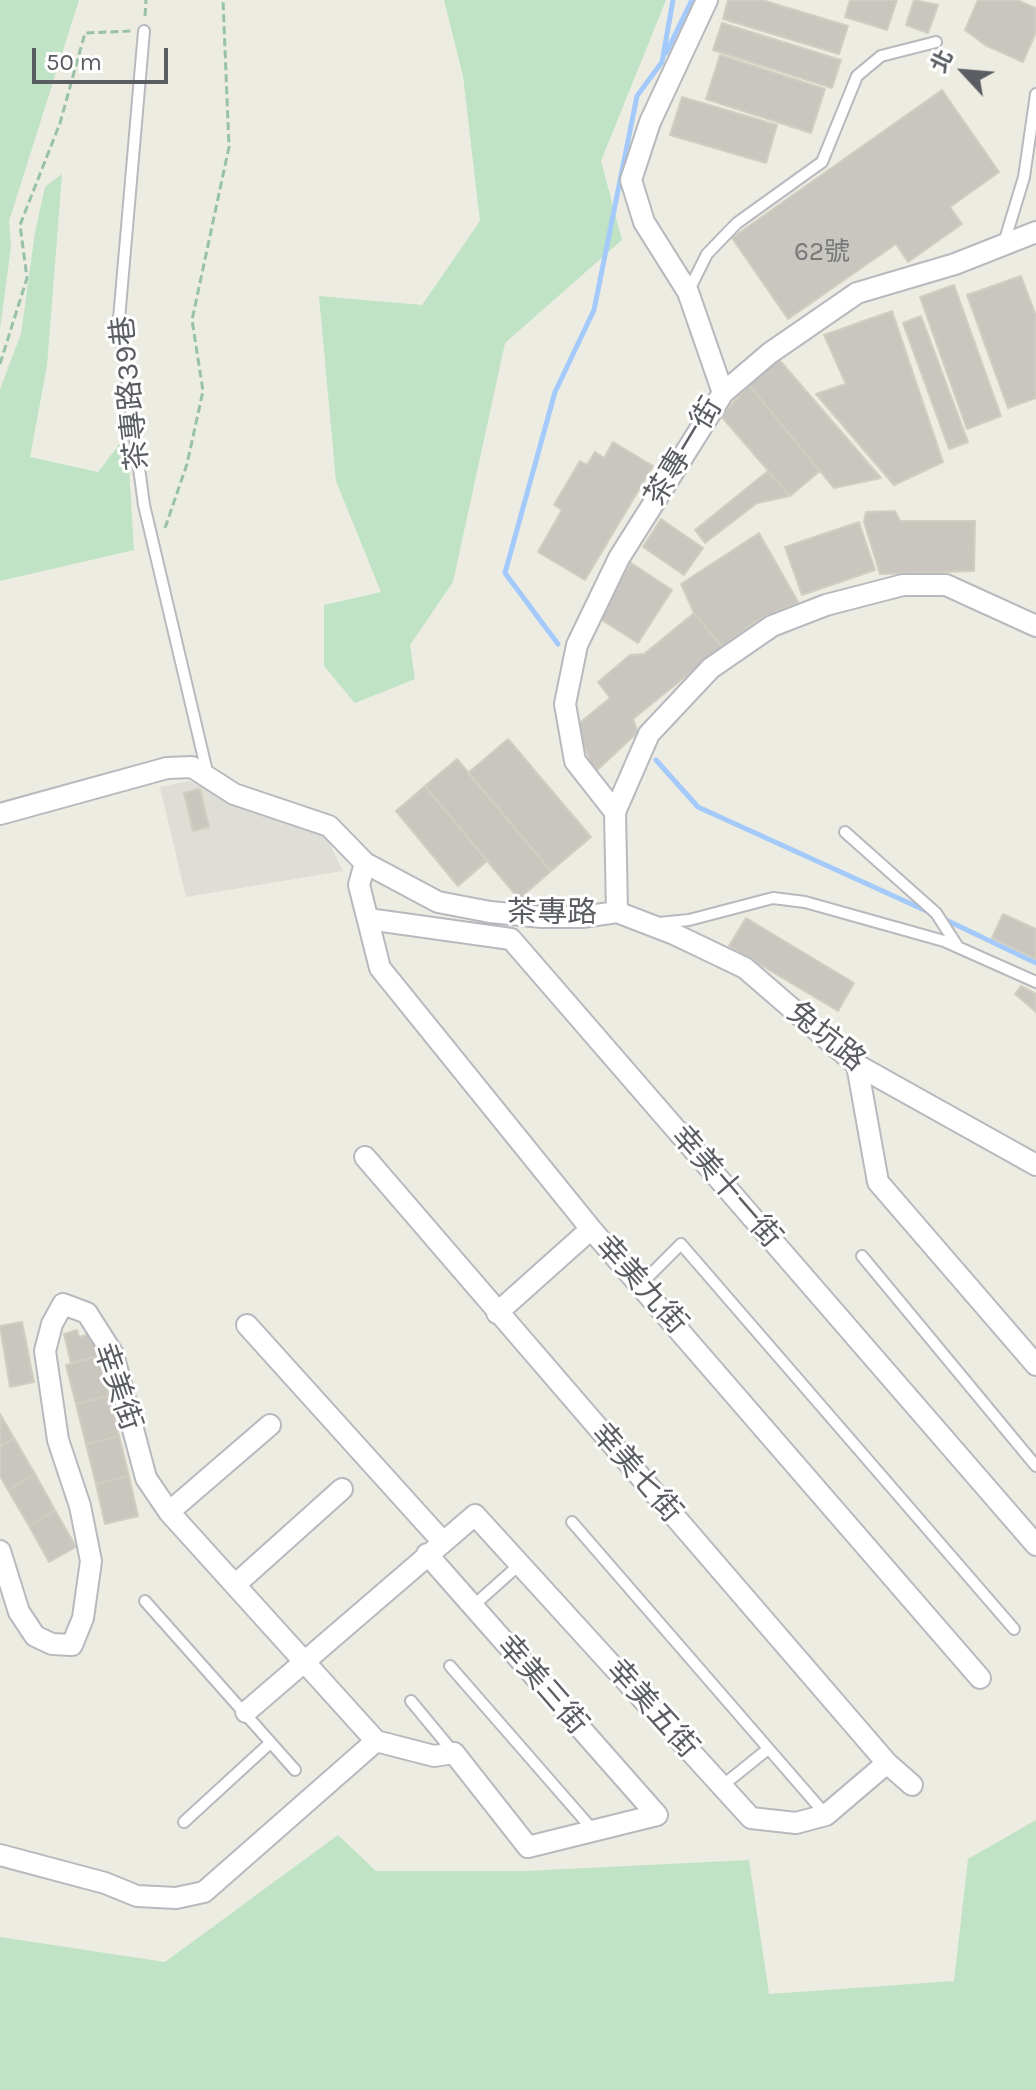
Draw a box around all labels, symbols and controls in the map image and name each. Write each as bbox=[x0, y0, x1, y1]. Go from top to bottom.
scale bar bbox=[36, 32, 172, 82]
north arrow bbox=[924, 32, 1004, 112]
text: 北 bbox=[926, 46, 959, 77]
text: 50 m bbox=[46, 48, 102, 76]
house number: 62號 bbox=[794, 237, 850, 269]
street label: 茶專路39巷 bbox=[105, 314, 157, 472]
street label: 茶專一街 bbox=[638, 391, 730, 513]
street label: 茶專路 bbox=[507, 895, 597, 931]
street label: 兔坑路 bbox=[780, 995, 872, 1079]
street label: 幸美十一街 bbox=[663, 1119, 789, 1255]
street label: 幸美九街 bbox=[587, 1228, 695, 1342]
street label: 幸美街 bbox=[85, 1339, 149, 1435]
street label: 幸美七街 bbox=[583, 1416, 689, 1530]
street label: 幸美三街 bbox=[489, 1628, 595, 1742]
street label: 幸美五街 bbox=[598, 1652, 706, 1766]

